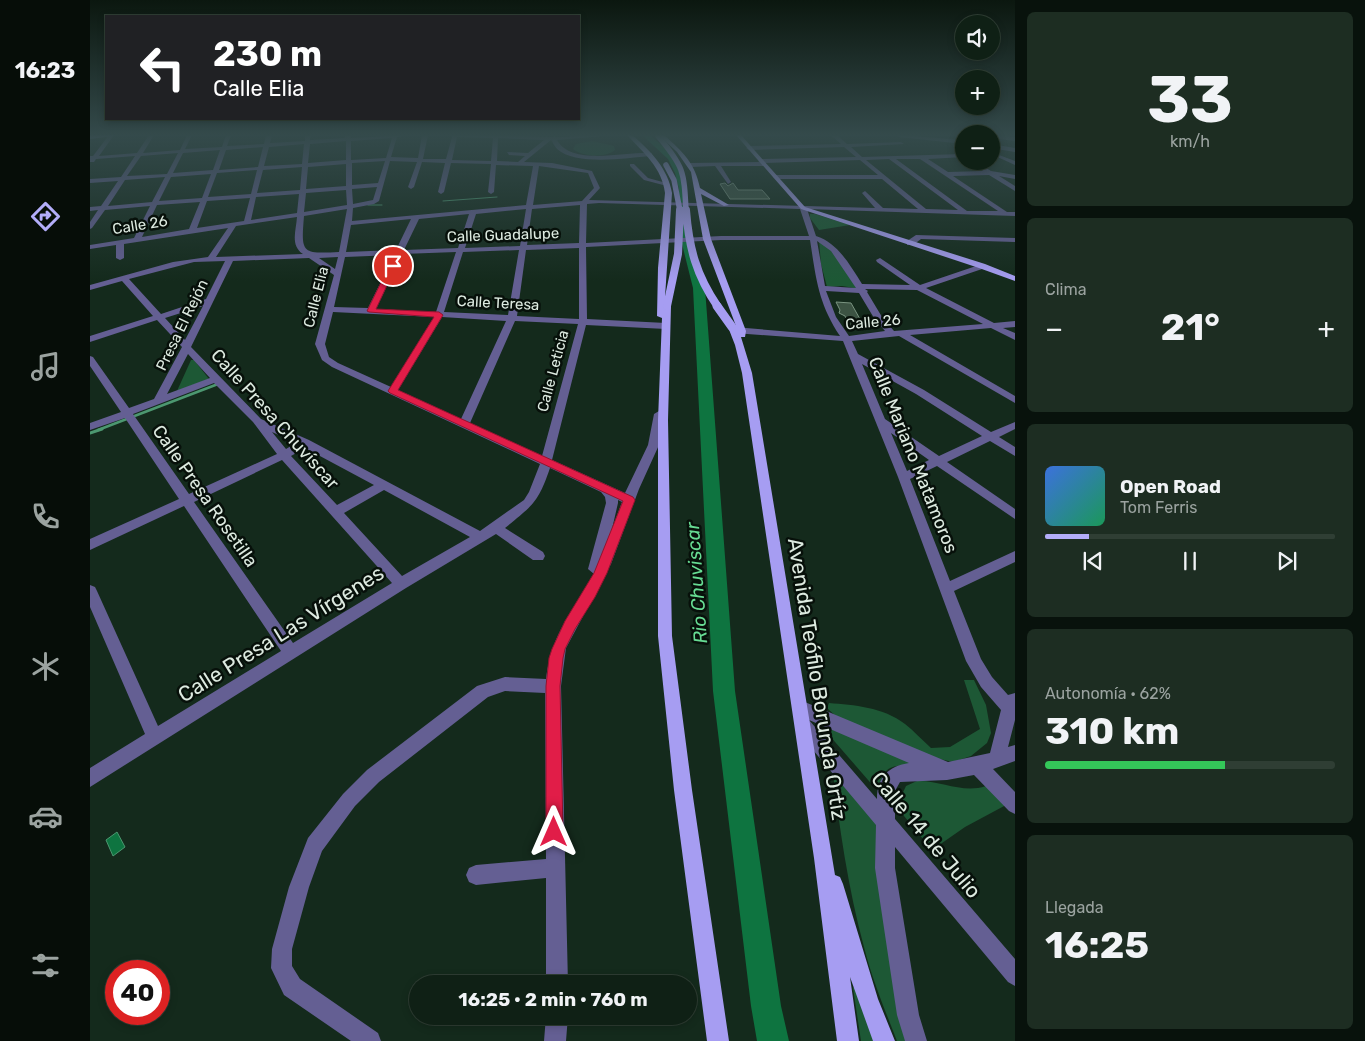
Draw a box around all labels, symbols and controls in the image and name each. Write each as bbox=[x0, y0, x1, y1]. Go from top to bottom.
map controls bbox=[955, 15, 1000, 170]
button: sound bbox=[955, 15, 1000, 60]
text: 230 m bbox=[213, 33, 322, 75]
icon: left bbox=[130, 35, 195, 100]
text: 16:23 bbox=[15, 57, 75, 84]
text: 33 bbox=[1147, 61, 1233, 138]
button: + bbox=[955, 70, 1000, 115]
text: Calle Elia bbox=[213, 75, 304, 102]
button: − bbox=[955, 125, 1000, 170]
text: km/h bbox=[1170, 132, 1210, 151]
icon: directions bbox=[28, 199, 63, 234]
street label: Calle 26 bbox=[111, 212, 169, 238]
street label: Calle Guadalupe bbox=[447, 224, 559, 246]
pin bbox=[372, 245, 414, 287]
icon: arrive bbox=[379, 252, 407, 280]
street label: Calle Elia bbox=[300, 265, 332, 329]
street label: Presa El Rejón bbox=[152, 276, 212, 374]
text: Clima bbox=[1045, 280, 1086, 299]
street label: Calle Teresa bbox=[456, 292, 540, 314]
text: 21° bbox=[1161, 304, 1220, 350]
street label: Calle 26 bbox=[845, 311, 901, 333]
text: − bbox=[1045, 312, 1063, 345]
text: + bbox=[1318, 312, 1335, 345]
street label: Calle Leticia bbox=[533, 328, 573, 414]
street label: Calle Presa Chuvíscar bbox=[206, 344, 344, 494]
icon: music bbox=[28, 349, 63, 384]
street label: Calle Mariano Matamoros bbox=[864, 354, 962, 556]
street label: Calle Presa Rosetilla bbox=[148, 421, 262, 571]
text: Open Road bbox=[1120, 475, 1221, 498]
text: Tom Ferris bbox=[1120, 498, 1197, 517]
icon: phone bbox=[28, 499, 63, 534]
water label: Rio Chuviscar bbox=[681, 521, 712, 645]
street label: Avenida Teófilo Borunda Ortíz bbox=[783, 536, 852, 822]
icon: previous bbox=[1079, 547, 1107, 575]
icon: pause bbox=[1176, 547, 1204, 575]
icon: next bbox=[1273, 547, 1301, 575]
street label: Calle Presa Las Vírgenes bbox=[173, 560, 388, 707]
icon: climate bbox=[28, 649, 63, 684]
text: Autonomía · 62% bbox=[1045, 684, 1171, 703]
text: 310 km bbox=[1045, 708, 1179, 754]
street label: Calle 14 de Julio bbox=[866, 766, 987, 903]
icon: car bbox=[28, 799, 63, 834]
position arrow bbox=[527, 805, 579, 857]
text: Llegada bbox=[1045, 898, 1104, 917]
text: 16:25 bbox=[1045, 922, 1149, 968]
icon: filters bbox=[28, 948, 63, 983]
speed limit sign: 40 bbox=[105, 960, 170, 1025]
text: 16:25 · 2 min · 760 m bbox=[458, 988, 648, 1011]

